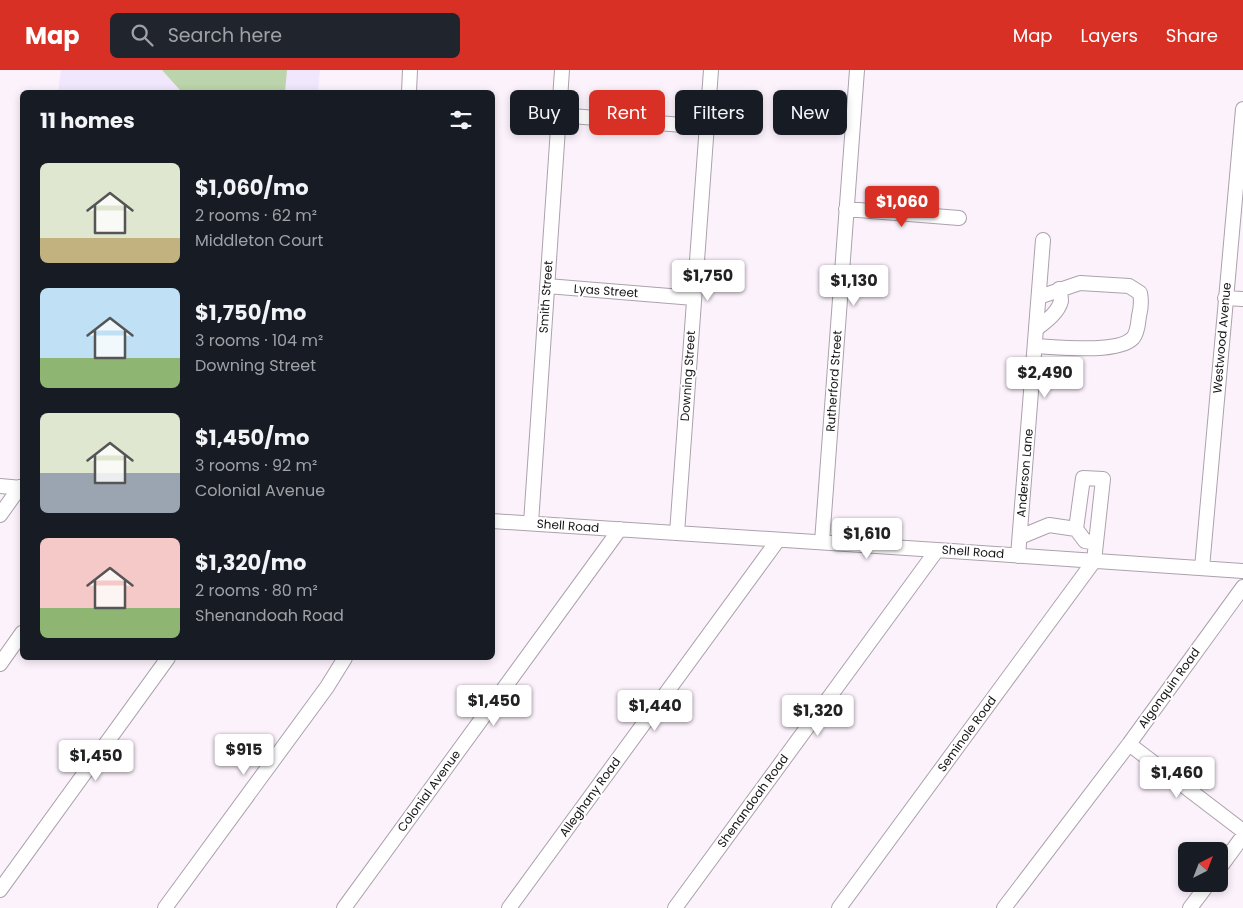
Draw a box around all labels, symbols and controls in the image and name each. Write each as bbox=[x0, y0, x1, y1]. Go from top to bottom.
search box bbox=[110, 13, 460, 58]
text: Map bbox=[25, 19, 80, 52]
icon: search bbox=[128, 21, 156, 49]
text: Search here bbox=[168, 22, 282, 49]
text: Map bbox=[1013, 23, 1053, 48]
text: Layers bbox=[1081, 23, 1138, 48]
text: Share bbox=[1166, 23, 1218, 48]
chip: Buy bbox=[510, 90, 579, 135]
chip: Rent bbox=[589, 90, 665, 135]
chip: Filters bbox=[675, 90, 763, 135]
chip: New bbox=[773, 90, 847, 135]
text: 11 homes bbox=[40, 106, 135, 135]
icon: filters bbox=[447, 106, 475, 134]
text: $1,060/mo bbox=[195, 173, 309, 202]
icon: home bbox=[80, 183, 140, 243]
pin: $1,060 bbox=[861, 186, 943, 228]
text: $1,060 bbox=[876, 190, 928, 213]
text: 2 rooms · 62 m² bbox=[195, 204, 317, 227]
text: Middleton Court bbox=[195, 229, 323, 252]
street label: Smith Street bbox=[534, 260, 557, 334]
pin: $1,750 bbox=[667, 260, 749, 302]
text: $1,750 bbox=[683, 264, 733, 287]
pin: $1,130 bbox=[813, 264, 895, 307]
text: $1,130 bbox=[830, 269, 878, 292]
street label: Lyas Street bbox=[573, 280, 639, 301]
street label: Westwood Avenue bbox=[1208, 282, 1235, 394]
text: $1,750/mo bbox=[195, 298, 306, 327]
icon: home bbox=[80, 308, 140, 368]
text: 3 rooms · 104 m² bbox=[195, 329, 323, 352]
street label: Downing Street bbox=[676, 330, 699, 422]
street label: Rutherford Street bbox=[821, 330, 846, 432]
text: Downing Street bbox=[195, 354, 316, 377]
pin: $2,490 bbox=[1004, 356, 1086, 399]
text: $2,490 bbox=[1017, 361, 1073, 384]
text: $1,450/mo bbox=[195, 423, 309, 452]
street label: Anderson Lane bbox=[1012, 428, 1037, 518]
icon: home bbox=[80, 433, 140, 493]
text: 3 rooms · 92 m² bbox=[195, 454, 317, 477]
text: Colonial Avenue bbox=[195, 479, 325, 502]
street label: Shell Road bbox=[536, 515, 600, 536]
pin: $1,610 bbox=[826, 518, 908, 560]
text: $1,610 bbox=[843, 522, 891, 545]
street label: Shell Road bbox=[941, 541, 1005, 562]
text: $1,320/mo bbox=[195, 548, 306, 577]
icon: home bbox=[80, 558, 140, 618]
text: 2 rooms · 80 m² bbox=[195, 579, 318, 602]
text: Shenandoah Road bbox=[195, 604, 344, 627]
street label: Algonquin Road bbox=[1134, 644, 1203, 731]
pin: $1,450 bbox=[453, 684, 535, 727]
text: $1,450 bbox=[468, 689, 520, 712]
pin: $1,440 bbox=[614, 690, 696, 732]
street label: Seminole Road bbox=[933, 692, 1000, 775]
text: $1,440 bbox=[628, 694, 682, 717]
pin: $1,320 bbox=[777, 694, 859, 737]
text: $1,320 bbox=[793, 699, 843, 722]
pin: $915 bbox=[214, 734, 274, 776]
text: $915 bbox=[226, 738, 262, 761]
pin: $1,450 bbox=[55, 740, 137, 782]
text: $1,450 bbox=[70, 744, 122, 767]
street label: Colonial Avenue bbox=[393, 746, 464, 835]
street label: Shenandoah Road bbox=[713, 751, 792, 851]
street label: Alleghany Road bbox=[555, 754, 624, 840]
pin: $1,460 bbox=[1136, 756, 1218, 799]
text: $1,460 bbox=[1151, 761, 1203, 784]
north arrow bbox=[1178, 842, 1228, 892]
map controls bbox=[1178, 842, 1228, 892]

